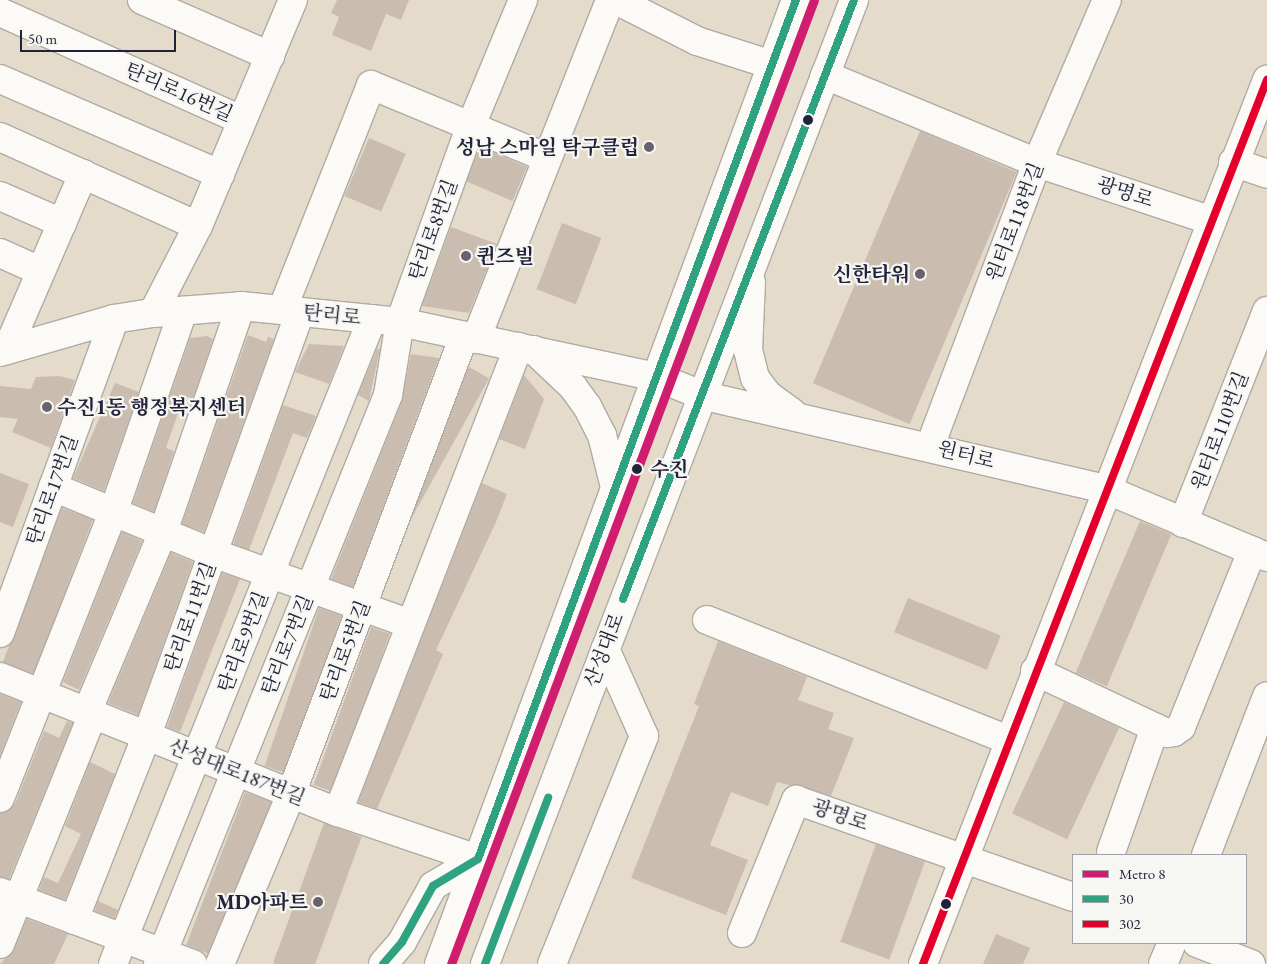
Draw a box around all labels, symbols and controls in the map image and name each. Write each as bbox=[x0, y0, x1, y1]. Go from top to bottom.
scale bar bbox=[22, 20, 179, 52]
text: 50 m bbox=[28, 29, 57, 48]
street label: 탄리로16번길 bbox=[121, 57, 237, 127]
unlabelled marker bbox=[803, 115, 813, 125]
place label: 성남 스마일 탁구클럽 bbox=[456, 135, 639, 159]
marker: 성남 스마일 탁구클럽 bbox=[643, 141, 655, 153]
street label: 원터로118번길 bbox=[981, 159, 1049, 285]
street label: 광명로 bbox=[1094, 172, 1156, 212]
street label: 탄리로8번길 bbox=[404, 176, 462, 284]
place label: 퀸즈빌 bbox=[476, 244, 534, 268]
marker: 퀸즈빌 bbox=[460, 250, 472, 262]
place label: 신한타워 bbox=[833, 262, 910, 286]
marker: 신한타워 bbox=[914, 268, 926, 280]
street label: 탄리로 bbox=[302, 300, 362, 330]
street label: 원터로110번길 bbox=[1186, 368, 1254, 494]
place label: 수진1동 행정복지센터 bbox=[57, 395, 246, 419]
marker: 수진1동 행정복지센터 bbox=[41, 401, 53, 413]
street label: 탄리로17번길 bbox=[21, 431, 83, 549]
street label: 원터로 bbox=[935, 436, 997, 474]
place label: 수진 bbox=[650, 457, 689, 481]
marker: 수진 bbox=[628, 460, 646, 478]
street label: 탄리로11번길 bbox=[159, 558, 221, 676]
street label: 탄리로9번길 bbox=[213, 588, 273, 696]
street label: 탄리로7번길 bbox=[256, 591, 318, 699]
street label: 탄리로5번길 bbox=[315, 597, 375, 705]
street label: 산성대로 bbox=[579, 610, 629, 690]
street label: 산성대로187번길 bbox=[165, 734, 309, 810]
street label: 광명로 bbox=[809, 794, 871, 836]
legend bbox=[1072, 854, 1247, 944]
text: Metro 8 bbox=[1119, 864, 1165, 883]
text: 30 bbox=[1119, 889, 1133, 908]
place label: MD아파트 bbox=[216, 890, 308, 914]
marker: MD아파트 bbox=[312, 896, 324, 908]
unlabelled marker bbox=[941, 899, 951, 909]
text: 302 bbox=[1119, 914, 1141, 933]

